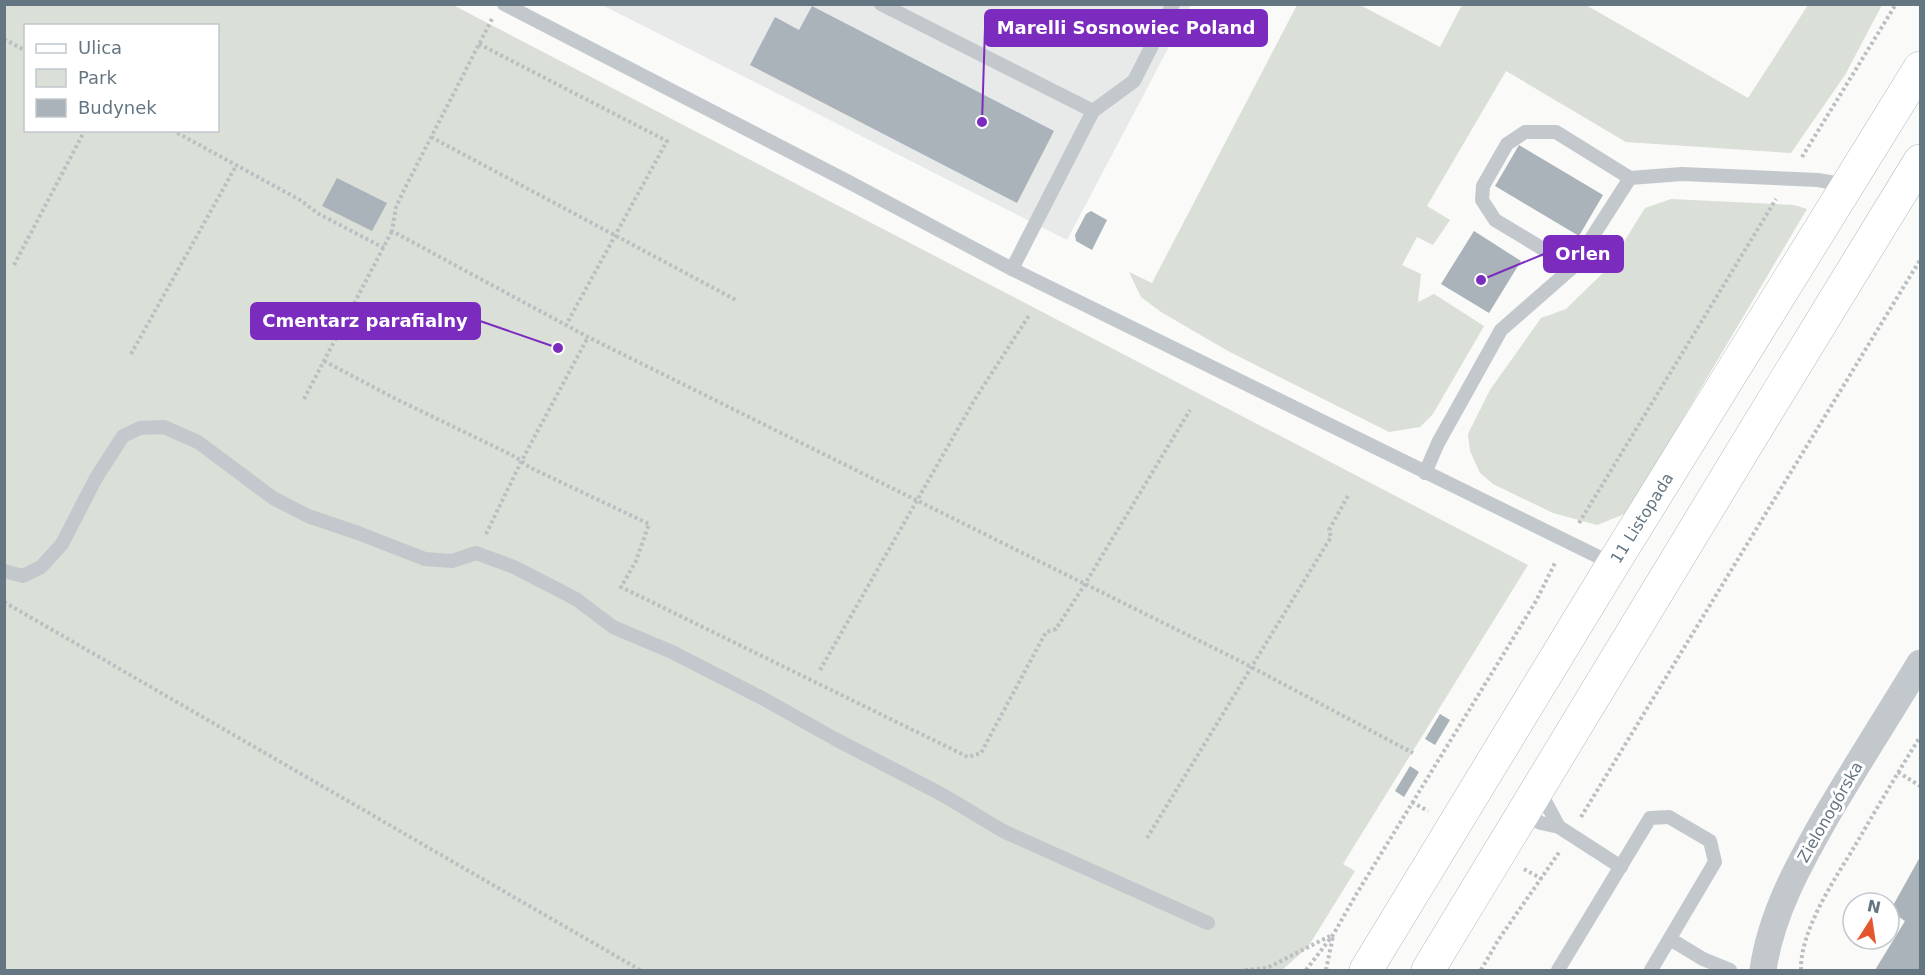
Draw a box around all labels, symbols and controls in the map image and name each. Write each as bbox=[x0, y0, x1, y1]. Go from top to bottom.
callout: Marelli Sosnowiec Poland bbox=[985, 10, 1267, 46]
text: Marelli Sosnowiec Poland bbox=[997, 17, 1255, 38]
legend bbox=[24, 24, 219, 132]
text: Ulica bbox=[78, 37, 122, 58]
text: Park bbox=[78, 67, 117, 88]
text: Budynek bbox=[78, 97, 157, 118]
callout: Orlen bbox=[1544, 236, 1623, 272]
text: Orlen bbox=[1555, 243, 1611, 264]
callout: Cmentarz parafialny bbox=[251, 303, 480, 339]
text: Cmentarz parafialny bbox=[262, 310, 468, 331]
street label: 11 Listopada bbox=[1607, 469, 1677, 567]
street label: Zielonogórska bbox=[1794, 758, 1866, 866]
north arrow bbox=[1841, 891, 1901, 951]
text: N bbox=[1865, 896, 1883, 918]

